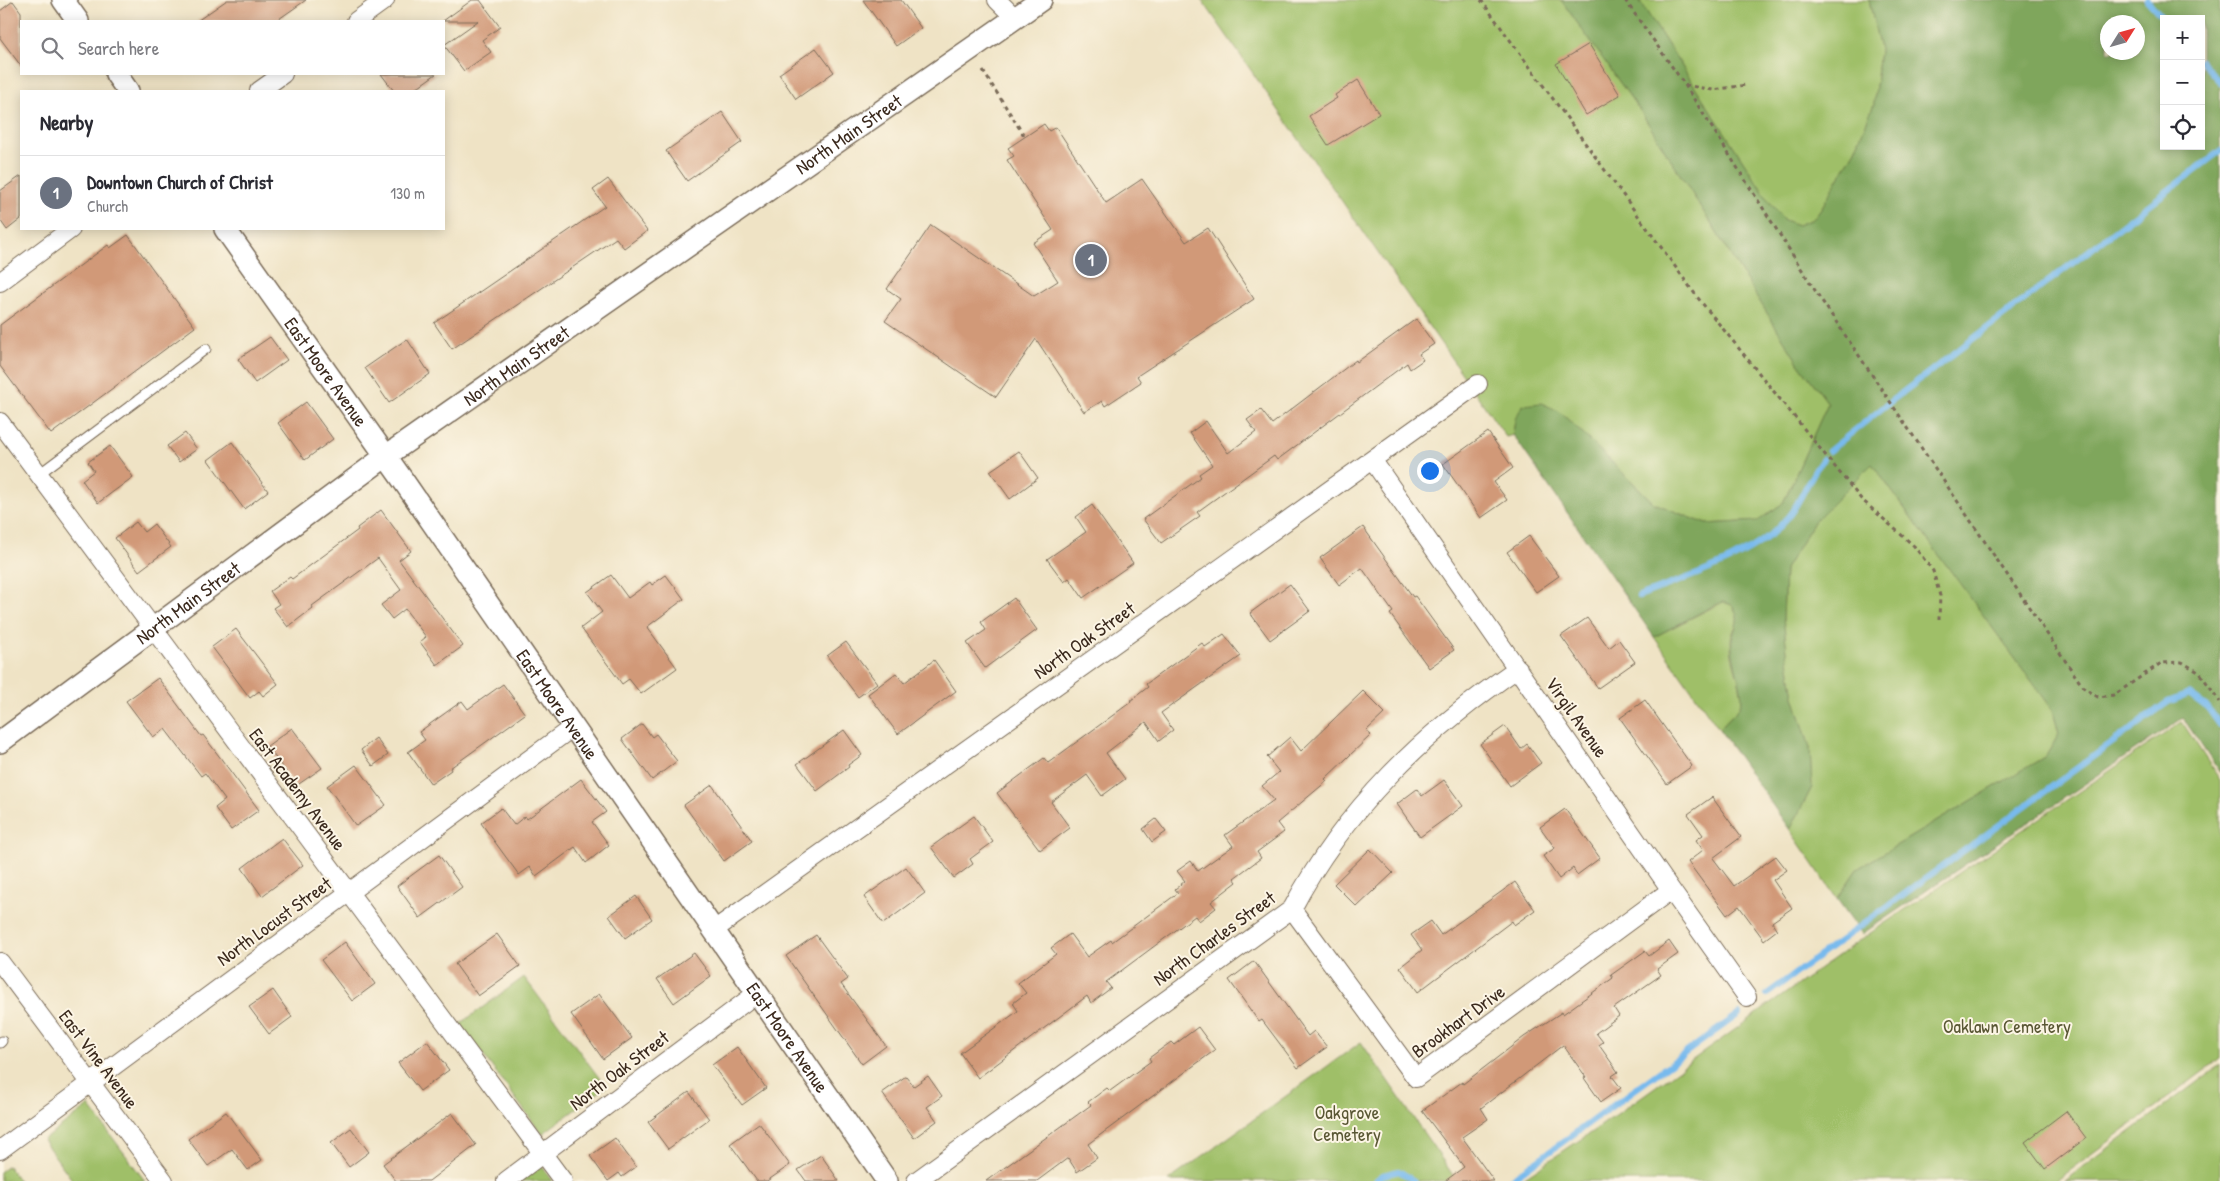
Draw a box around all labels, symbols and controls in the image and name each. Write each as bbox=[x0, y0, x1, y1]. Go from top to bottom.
north arrow bbox=[2100, 15, 2145, 60]
map controls bbox=[2160, 15, 2205, 150]
button: + bbox=[2160, 15, 2205, 60]
search box bbox=[20, 20, 445, 75]
icon: search bbox=[38, 34, 66, 62]
text: Search here bbox=[78, 35, 159, 61]
button: − bbox=[2160, 60, 2205, 105]
street label: North Main Street bbox=[790, 88, 907, 180]
button: locate bbox=[2160, 105, 2205, 150]
text: Nearby bbox=[40, 108, 93, 137]
text: Downtown Church of Christ bbox=[87, 169, 273, 195]
text: 1 bbox=[53, 182, 59, 204]
text: 130 m bbox=[390, 182, 425, 204]
text: Church bbox=[87, 195, 128, 217]
pin: 1 bbox=[1075, 241, 1107, 279]
street label: East Moore Avenue bbox=[278, 312, 374, 432]
street label: North Main Street bbox=[458, 319, 575, 412]
your location bbox=[1417, 458, 1443, 484]
street label: North Main Street bbox=[130, 555, 246, 650]
street label: North Oak Street bbox=[1028, 595, 1140, 685]
street label: East Moore Avenue bbox=[510, 644, 605, 765]
street label: Virgil Avenue bbox=[1540, 672, 1614, 763]
street label: East Academy Avenue bbox=[243, 723, 353, 856]
street label: North Locust Street bbox=[211, 870, 337, 972]
street label: North Charles Street bbox=[1147, 884, 1281, 991]
street label: East Moore Avenue bbox=[741, 977, 835, 1098]
street label: Brookhart Drive bbox=[1406, 978, 1510, 1064]
street label: East Vine Avenue bbox=[53, 1004, 145, 1114]
park label: Oaklawn Cemetery bbox=[1943, 1013, 2071, 1039]
street label: North Oak Street bbox=[564, 1024, 674, 1116]
park label: Oakgrove Cemetery bbox=[1313, 1099, 1381, 1147]

